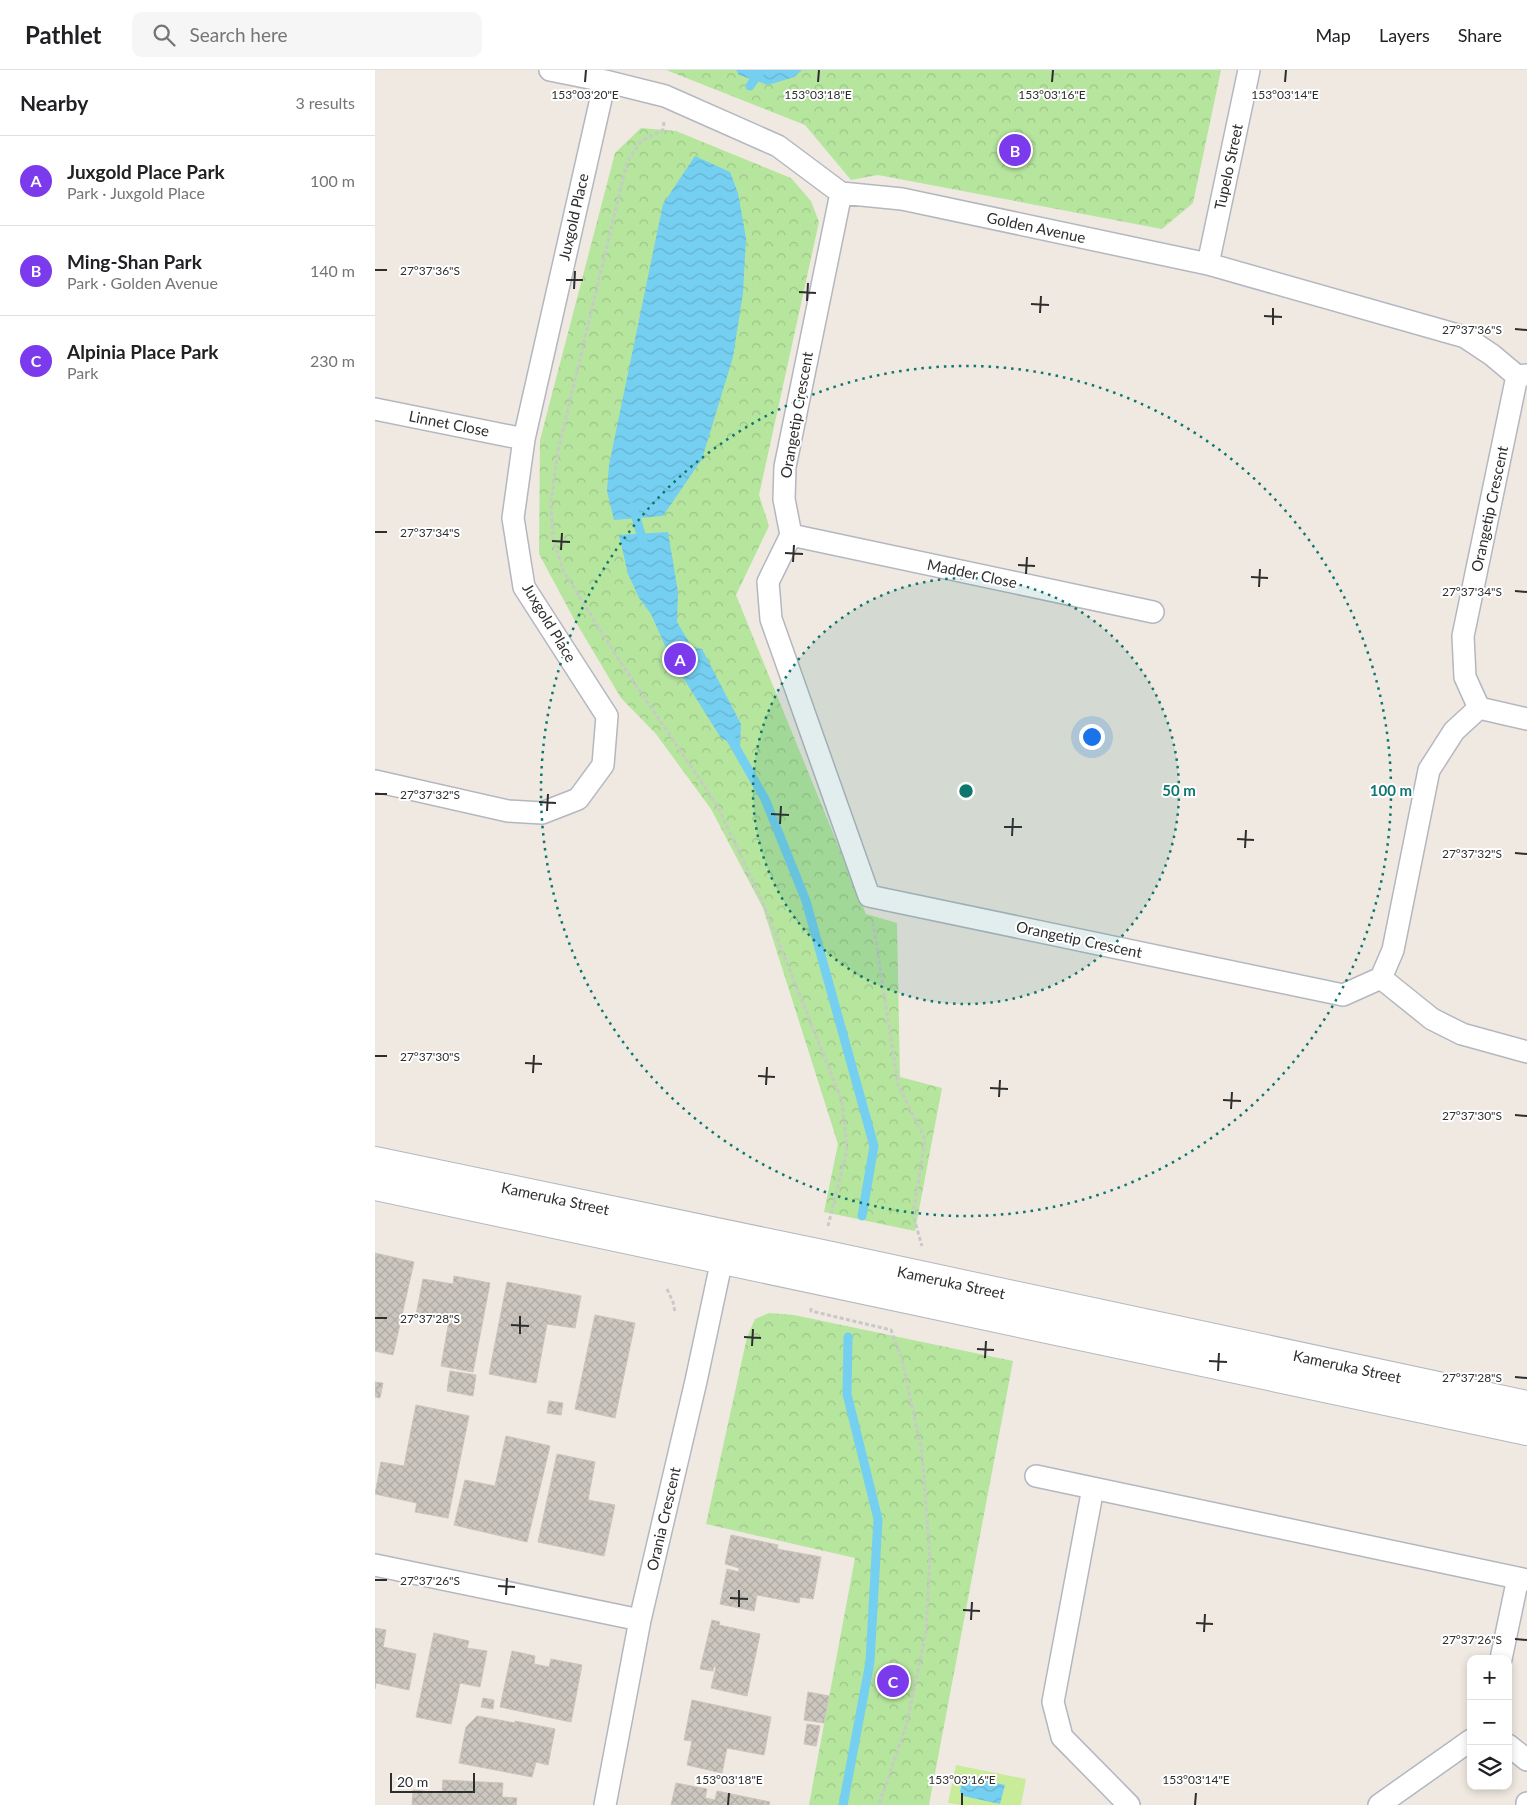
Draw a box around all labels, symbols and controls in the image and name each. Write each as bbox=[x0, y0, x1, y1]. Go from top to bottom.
search box bbox=[132, 12, 482, 57]
text: Pathlet bbox=[25, 20, 102, 49]
icon: search bbox=[150, 21, 178, 49]
text: Search here bbox=[190, 23, 288, 46]
text: Map bbox=[1315, 24, 1351, 46]
text: Layers bbox=[1379, 24, 1430, 46]
text: Share bbox=[1458, 24, 1502, 46]
text: 153°03'20"E bbox=[551, 87, 619, 102]
text: 153°03'18"E bbox=[784, 87, 852, 102]
text: 153°03'16"E bbox=[1018, 87, 1086, 102]
text: 153°03'14"E bbox=[1251, 87, 1319, 102]
text: Nearby bbox=[20, 90, 88, 115]
text: 3 results bbox=[295, 93, 355, 112]
street label: Tupelo Street bbox=[1210, 122, 1246, 211]
pin: B bbox=[999, 131, 1031, 169]
text: Juxgold Place Park bbox=[67, 160, 225, 183]
text: A bbox=[30, 171, 42, 190]
text: 100 m bbox=[310, 171, 355, 190]
street label: Juxgold Place bbox=[554, 171, 592, 262]
text: Park · Juxgold Place bbox=[67, 183, 205, 202]
street label: Golden Avenue bbox=[985, 208, 1087, 246]
text: Ming-Shan Park bbox=[67, 250, 202, 273]
text: B bbox=[31, 261, 41, 280]
text: 140 m bbox=[310, 261, 355, 280]
text: 27°37'36"S bbox=[400, 263, 460, 278]
text: Park · Golden Avenue bbox=[67, 273, 218, 292]
text: 27°37'36"S bbox=[1442, 322, 1502, 337]
text: Alpinia Place Park bbox=[67, 340, 219, 363]
street label: Orangetip Crescent bbox=[776, 350, 816, 480]
text: C bbox=[31, 351, 41, 370]
text: 230 m bbox=[310, 351, 355, 370]
text: Park bbox=[67, 363, 98, 382]
street label: Linnet Close bbox=[407, 406, 491, 440]
street label: Orangetip Crescent bbox=[1467, 444, 1511, 573]
text: 27°37'34"S bbox=[400, 525, 460, 540]
street label: Madder Close bbox=[926, 555, 1019, 591]
street label: Juxgold Place bbox=[519, 580, 580, 665]
text: 27°37'34"S bbox=[1442, 584, 1502, 599]
pin: A bbox=[664, 640, 696, 678]
your location bbox=[1079, 724, 1105, 750]
text: 50 m bbox=[1162, 781, 1196, 799]
text: 100 m bbox=[1370, 781, 1412, 799]
centre of rings bbox=[957, 782, 975, 800]
text: 27°37'32"S bbox=[400, 787, 460, 802]
text: 27°37'32"S bbox=[1442, 846, 1502, 861]
street label: Orangetip Crescent bbox=[1015, 917, 1144, 961]
text: 27°37'30"S bbox=[400, 1049, 460, 1064]
text: 27°37'30"S bbox=[1442, 1108, 1502, 1123]
street label: Kameruka Street bbox=[500, 1178, 611, 1218]
street label: Kameruka Street bbox=[896, 1262, 1007, 1302]
text: 27°37'28"S bbox=[400, 1311, 460, 1326]
street label: Kameruka Street bbox=[1292, 1346, 1403, 1386]
text: 27°37'28"S bbox=[1442, 1370, 1502, 1385]
street label: Orania Crescent bbox=[642, 1464, 684, 1572]
text: 27°37'26"S bbox=[400, 1573, 460, 1588]
text: 27°37'26"S bbox=[1442, 1632, 1502, 1647]
map controls bbox=[1467, 1655, 1512, 1790]
button: + bbox=[1467, 1655, 1512, 1700]
pin: C bbox=[877, 1662, 909, 1700]
button: − bbox=[1467, 1700, 1512, 1745]
button: layers bbox=[1467, 1745, 1512, 1790]
scale bar bbox=[390, 1770, 475, 1793]
text: 153°03'18"E bbox=[695, 1772, 763, 1787]
text: 153°03'16"E bbox=[928, 1772, 996, 1787]
text: 153°03'14"E bbox=[1162, 1772, 1230, 1787]
text: 20 m bbox=[397, 1773, 428, 1790]

